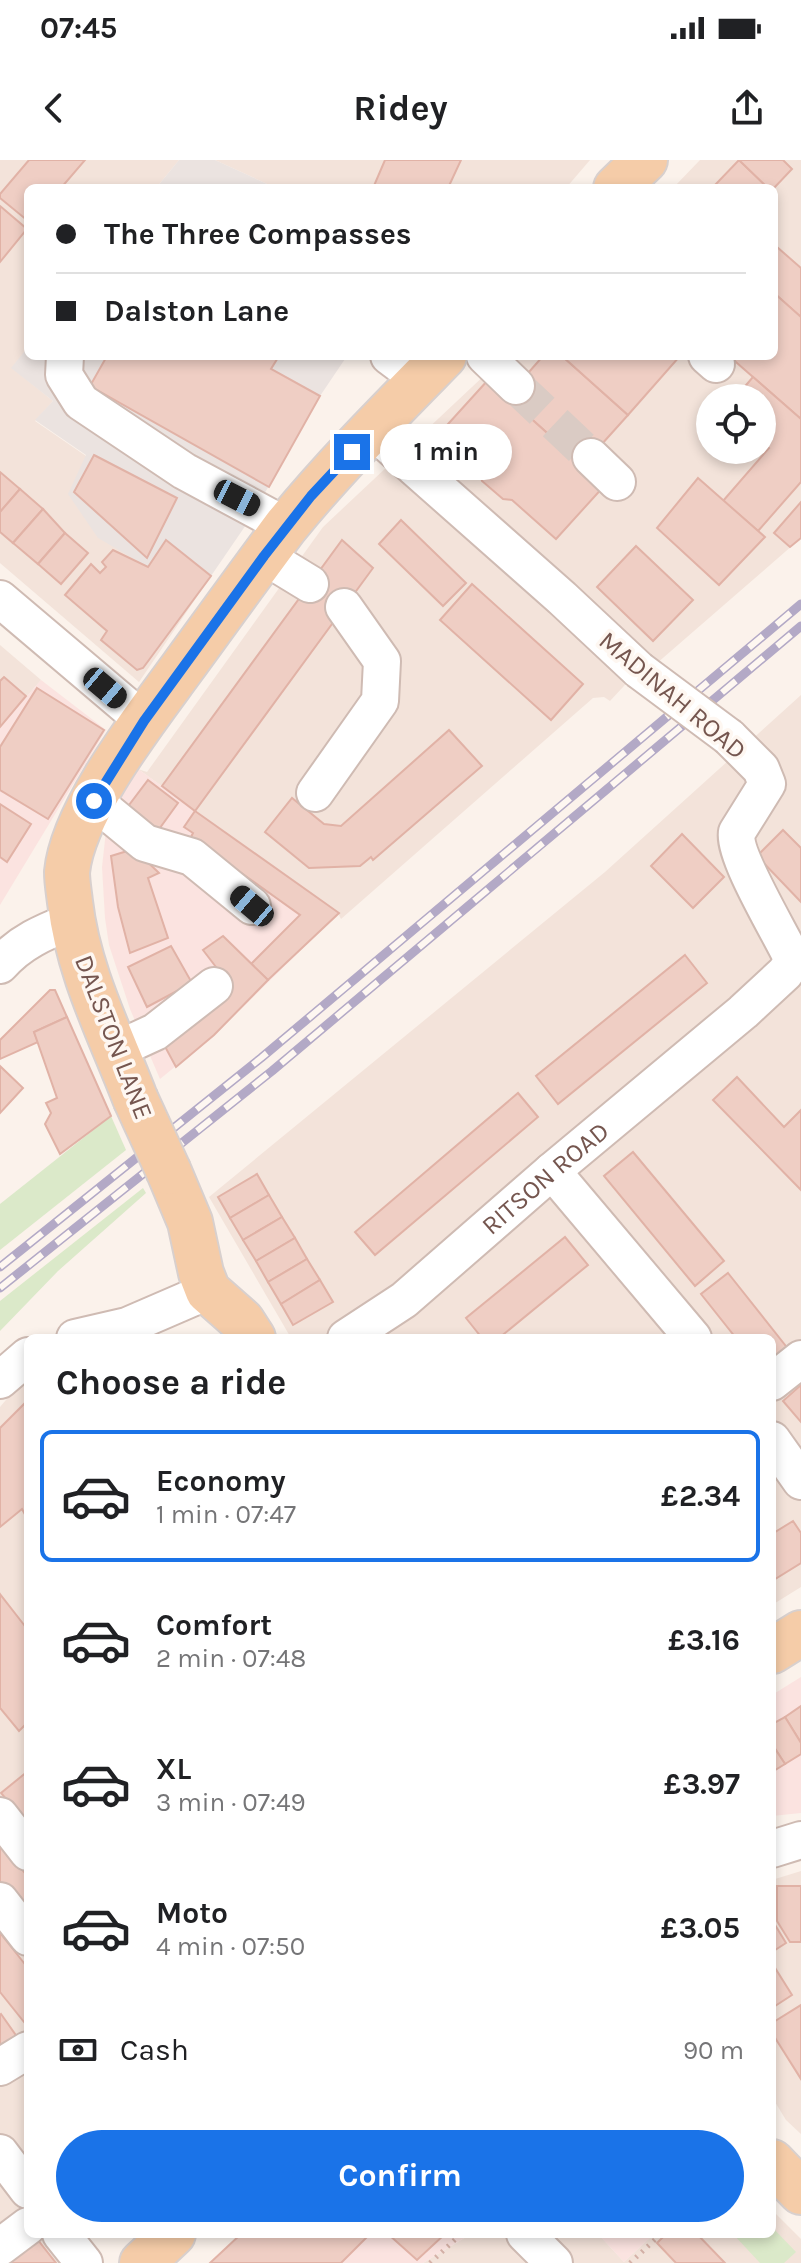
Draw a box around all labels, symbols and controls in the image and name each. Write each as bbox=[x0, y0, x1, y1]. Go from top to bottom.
text: 07:45 bbox=[40, 10, 117, 46]
icon: back bbox=[32, 86, 76, 130]
icon: share bbox=[725, 86, 769, 130]
text: Ridey bbox=[353, 87, 448, 129]
text: The Three Compasses bbox=[104, 216, 412, 252]
text: Dalston Lane bbox=[104, 293, 289, 329]
map controls bbox=[696, 384, 776, 464]
button: locate bbox=[696, 384, 776, 464]
callout: 1 min bbox=[380, 424, 512, 480]
route end bbox=[334, 434, 370, 470]
text: 1 min bbox=[413, 436, 479, 467]
car bbox=[210, 476, 264, 520]
street label: MADINAH ROAD bbox=[593, 625, 753, 766]
car bbox=[79, 663, 131, 713]
route start bbox=[76, 783, 112, 819]
car bbox=[226, 881, 278, 931]
street label: DALSTON LANE bbox=[68, 951, 159, 1124]
street label: RITSON ROAD bbox=[475, 1115, 615, 1241]
text: Choose a ride bbox=[56, 1361, 286, 1403]
icon: car bbox=[60, 1460, 132, 1532]
text: Economy bbox=[156, 1463, 286, 1499]
text: £2.34 bbox=[661, 1478, 740, 1514]
text: 1 min · 07:47 bbox=[156, 1499, 296, 1530]
icon: car bbox=[60, 1604, 132, 1676]
text: Comfort bbox=[156, 1607, 272, 1643]
text: £3.16 bbox=[668, 1622, 740, 1658]
text: 2 min · 07:48 bbox=[156, 1643, 306, 1674]
icon: car bbox=[60, 1748, 132, 1820]
text: XL bbox=[156, 1751, 191, 1787]
text: £3.97 bbox=[664, 1766, 740, 1802]
text: 3 min · 07:49 bbox=[156, 1787, 306, 1818]
icon: car bbox=[60, 1892, 132, 1964]
text: Moto bbox=[156, 1895, 228, 1931]
text: £3.05 bbox=[660, 1910, 740, 1946]
text: 4 min · 07:50 bbox=[156, 1931, 305, 1962]
icon: cash bbox=[56, 2028, 100, 2072]
text: Cash bbox=[120, 2032, 189, 2068]
text: 90 m bbox=[683, 2035, 744, 2066]
button: Confirm bbox=[56, 2130, 744, 2222]

